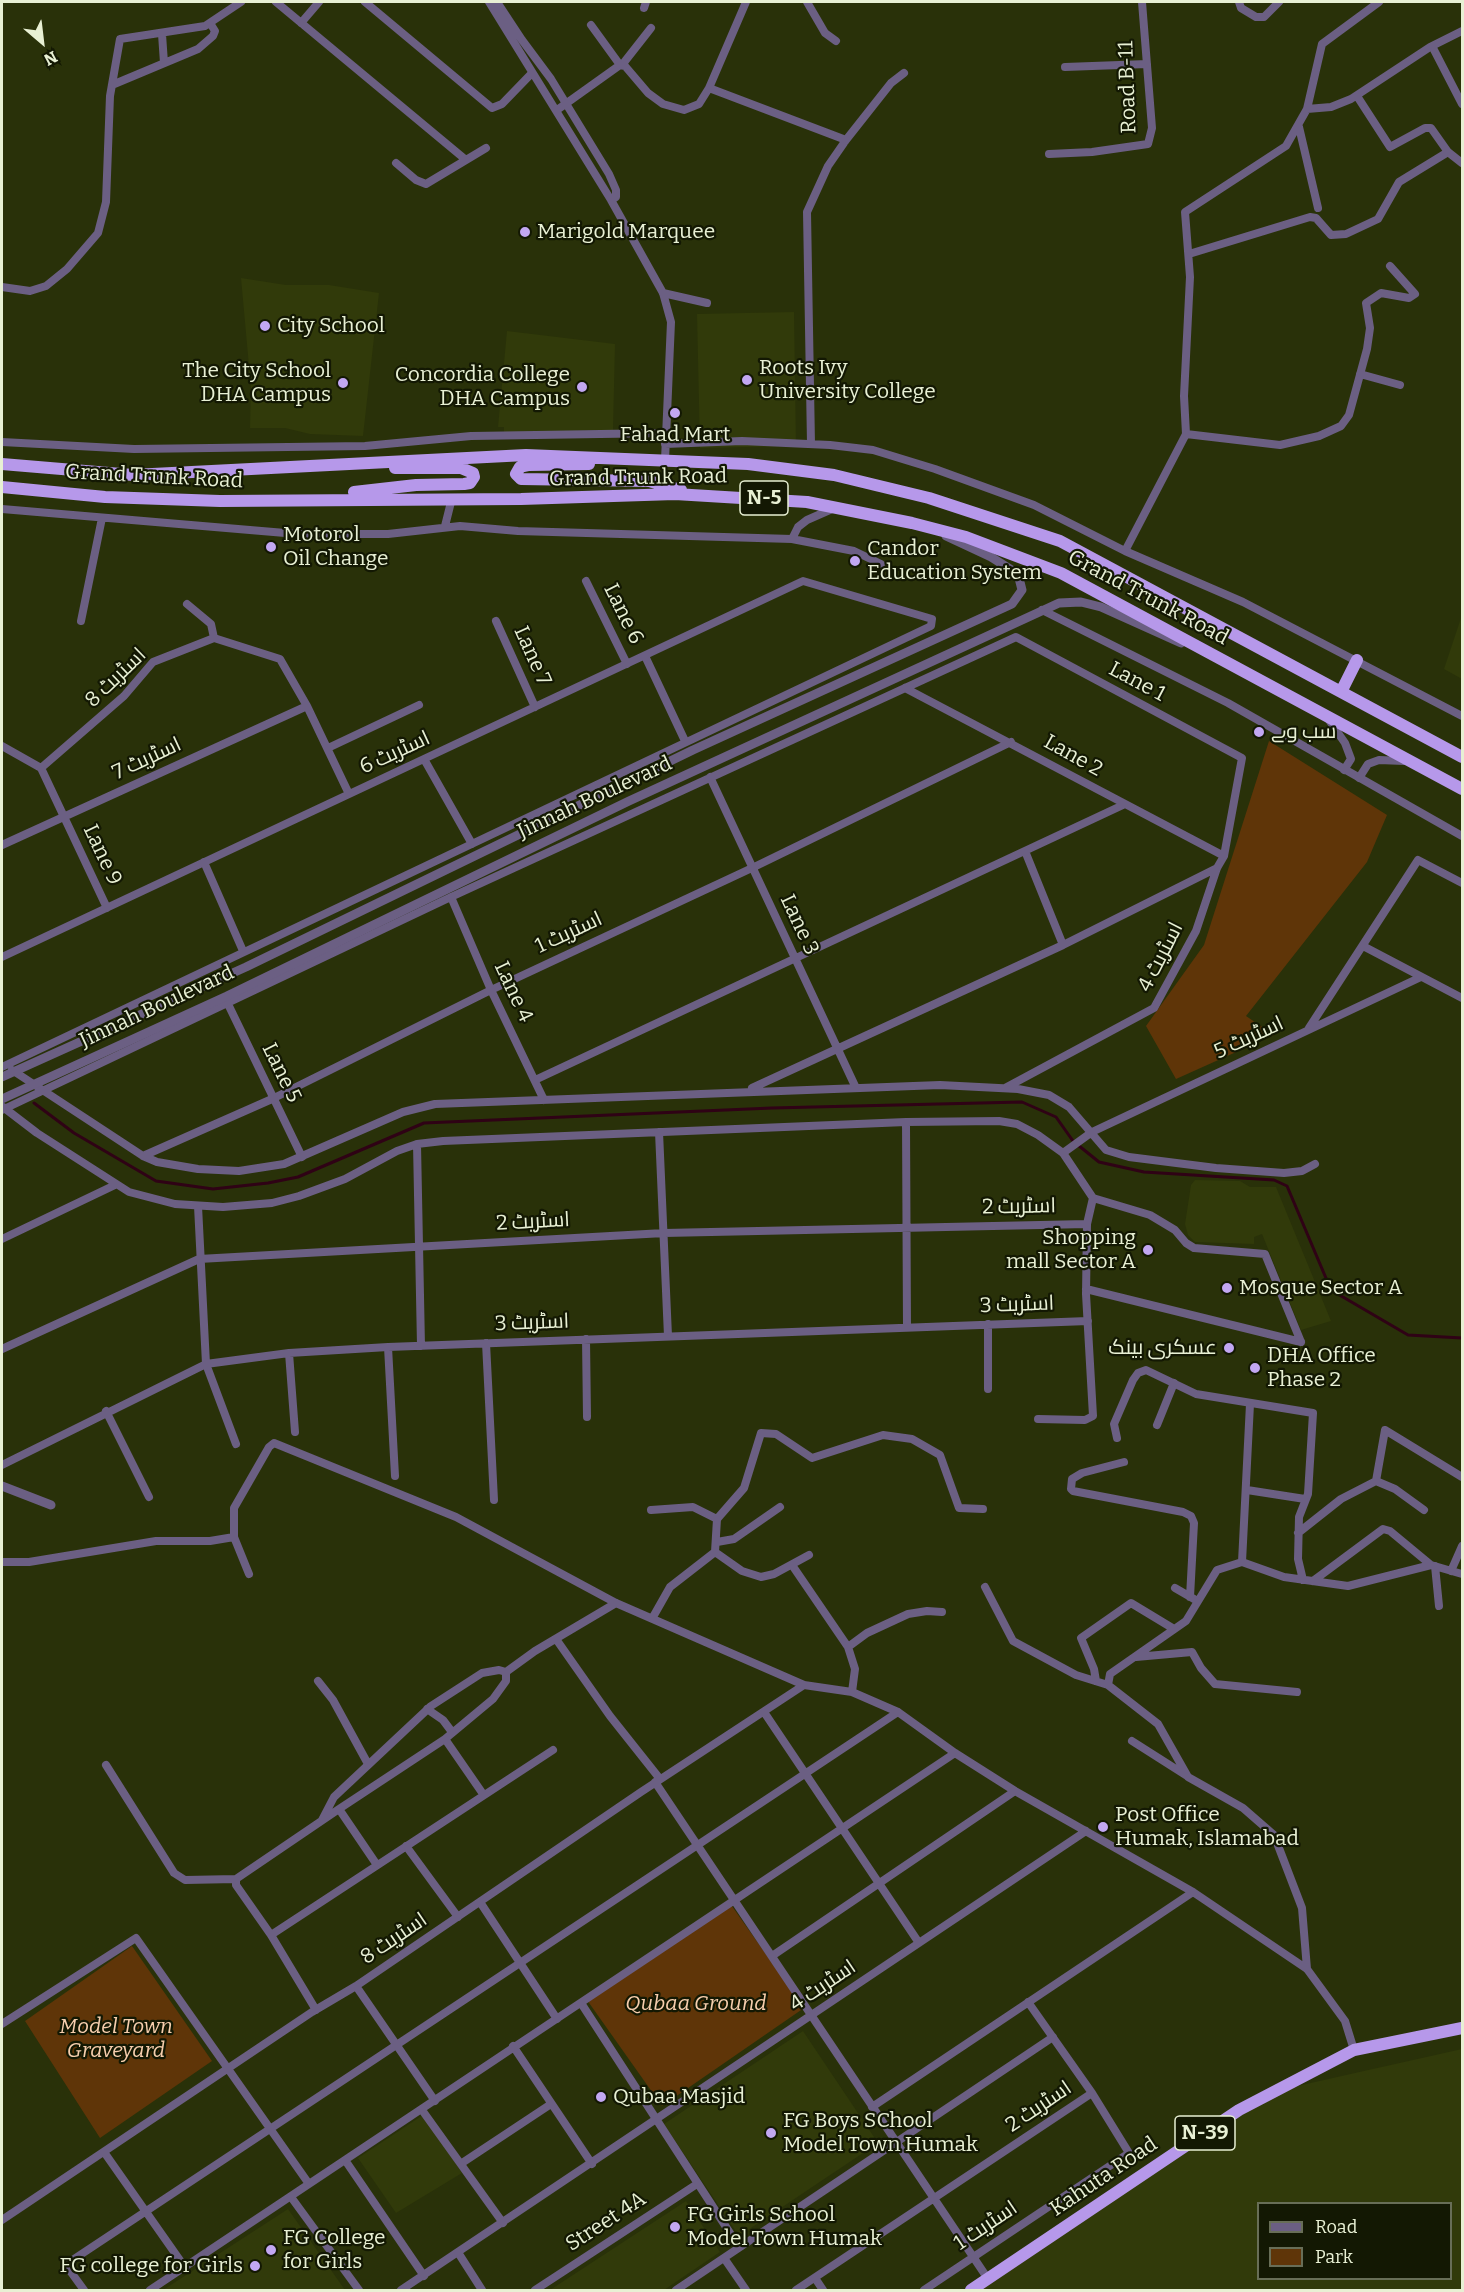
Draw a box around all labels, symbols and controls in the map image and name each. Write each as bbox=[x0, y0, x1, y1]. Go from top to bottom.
north arrow bbox=[12, 12, 72, 72]
street label: Road B-11 bbox=[1114, 40, 1142, 134]
text: N bbox=[41, 47, 61, 70]
place label: Marigold Marquee bbox=[537, 219, 715, 245]
marker: Marigold Marquee bbox=[518, 225, 532, 239]
place label: City School bbox=[277, 313, 385, 339]
marker: City School bbox=[258, 319, 272, 333]
place label: Roots Ivy University College bbox=[759, 355, 936, 405]
place label: The City School DHA Campus bbox=[182, 358, 331, 408]
place label: Concordia College DHA Campus bbox=[395, 362, 570, 412]
marker: Roots Ivy University College bbox=[740, 373, 754, 387]
marker: The City School DHA Campus bbox=[336, 376, 350, 390]
marker: Concordia College DHA Campus bbox=[575, 380, 589, 394]
marker: Fahad Mart bbox=[668, 406, 682, 420]
place label: Fahad Mart bbox=[620, 422, 730, 448]
street label: Grand Trunk Road bbox=[64, 460, 244, 494]
street label: Grand Trunk Road bbox=[549, 464, 727, 492]
road number: N-5 bbox=[740, 481, 788, 515]
place label: Motorol Oil Change bbox=[283, 522, 389, 572]
place label: Candor Education System bbox=[867, 536, 1042, 586]
marker: Motorol Oil Change bbox=[264, 540, 278, 554]
street label: Grand Trunk Road bbox=[1063, 545, 1233, 651]
marker: Candor Education System bbox=[848, 554, 862, 568]
street label: Lane 6 bbox=[598, 580, 648, 648]
street label: Lane 7 bbox=[508, 622, 556, 690]
street label: اسٹریٹ 8 bbox=[80, 643, 152, 713]
street label: Lane 1 bbox=[1104, 657, 1170, 707]
place label: سب وے bbox=[1271, 719, 1336, 745]
marker: سب وے bbox=[1252, 725, 1266, 739]
street label: اسٹریٹ 6 bbox=[356, 726, 434, 780]
street label: Lane 2 bbox=[1039, 730, 1107, 782]
street label: اسٹریٹ 7 bbox=[109, 732, 185, 786]
street label: Jinnah Boulevard bbox=[514, 751, 676, 845]
street label: Lane 9 bbox=[77, 821, 127, 889]
street label: Lane 3 bbox=[774, 891, 824, 959]
street label: اسٹریٹ 1 bbox=[532, 907, 606, 959]
street label: اسٹریٹ 4 bbox=[1133, 918, 1189, 996]
street label: Lane 4 bbox=[488, 958, 538, 1026]
street label: Jinnah Boulevard bbox=[76, 960, 238, 1054]
street label: اسٹریٹ 5 bbox=[1210, 1011, 1288, 1065]
street label: Lane 5 bbox=[256, 1039, 306, 1107]
street label: اسٹریٹ 2 bbox=[982, 1194, 1056, 1220]
street label: اسٹریٹ 2 bbox=[495, 1207, 571, 1237]
place label: Shopping mall Sector A bbox=[1006, 1225, 1136, 1275]
marker: Shopping mall Sector A bbox=[1141, 1243, 1155, 1257]
place label: Mosque Sector A bbox=[1239, 1275, 1402, 1301]
marker: Mosque Sector A bbox=[1220, 1281, 1234, 1295]
street label: اسٹریٹ 3 bbox=[979, 1291, 1055, 1319]
street label: اسٹریٹ 3 bbox=[494, 1309, 570, 1337]
place label: عسکری بینک bbox=[1108, 1335, 1217, 1361]
marker: عسکری بینک bbox=[1222, 1341, 1236, 1355]
place label: DHA Office Phase 2 bbox=[1267, 1343, 1376, 1393]
marker: DHA Office Phase 2 bbox=[1248, 1361, 1262, 1375]
place label: Post Office Humak, Islamabad bbox=[1115, 1802, 1299, 1852]
marker: Post Office Humak, Islamabad bbox=[1096, 1820, 1110, 1834]
street label: اسٹریٹ 8 bbox=[356, 1908, 432, 1970]
street label: اسٹریٹ 4 bbox=[785, 1955, 861, 2017]
park label: Qubaa Ground bbox=[625, 1991, 767, 2017]
park label: Model Town Graveyard bbox=[59, 2014, 173, 2064]
street label: اسٹریٹ 2 bbox=[1001, 2076, 1077, 2138]
place label: Qubaa Masjid bbox=[613, 2084, 745, 2110]
marker: Qubaa Masjid bbox=[594, 2090, 608, 2104]
place label: FG Boys SChool Model Town Humak bbox=[783, 2108, 978, 2158]
road number: N-39 bbox=[1175, 2116, 1235, 2150]
marker: FG Boys SChool Model Town Humak bbox=[764, 2126, 778, 2140]
street label: Kahuta Road bbox=[1046, 2132, 1162, 2222]
street label: Street 4A bbox=[561, 2187, 651, 2257]
street label: اسٹریٹ 1 bbox=[950, 2196, 1022, 2256]
place label: FG Girls School Model Town Humak bbox=[687, 2202, 882, 2252]
legend bbox=[1257, 2202, 1452, 2280]
text: Road bbox=[1315, 2216, 1357, 2238]
marker: FG Girls School Model Town Humak bbox=[668, 2220, 682, 2234]
place label: FG College for Girls bbox=[283, 2225, 386, 2275]
marker: FG College for Girls bbox=[264, 2243, 278, 2257]
text: Park bbox=[1315, 2246, 1353, 2268]
place label: FG college for Girls bbox=[59, 2253, 243, 2279]
marker: FG college for Girls bbox=[248, 2259, 262, 2273]

